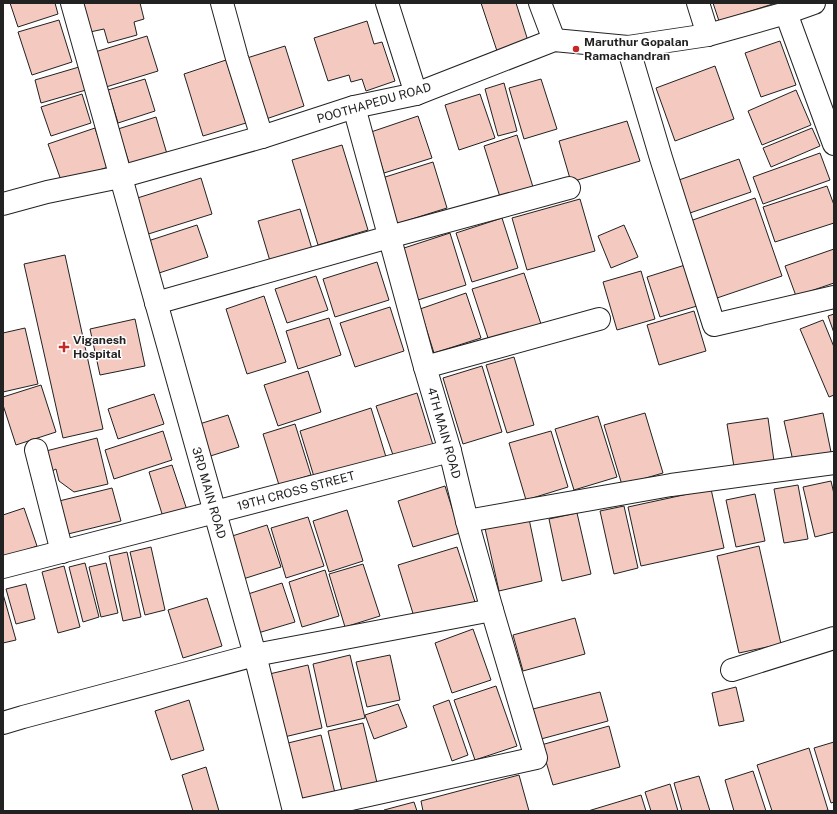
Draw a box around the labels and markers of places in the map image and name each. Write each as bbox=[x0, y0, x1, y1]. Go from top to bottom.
place label: Maruthur Gopalan Ramachandran bbox=[584, 35, 689, 63]
marker: Maruthur Gopalan Ramachandran bbox=[571, 44, 581, 54]
place label: Viganesh Hospital bbox=[73, 333, 126, 361]
marker: Viganesh Hospital bbox=[58, 341, 70, 353]

